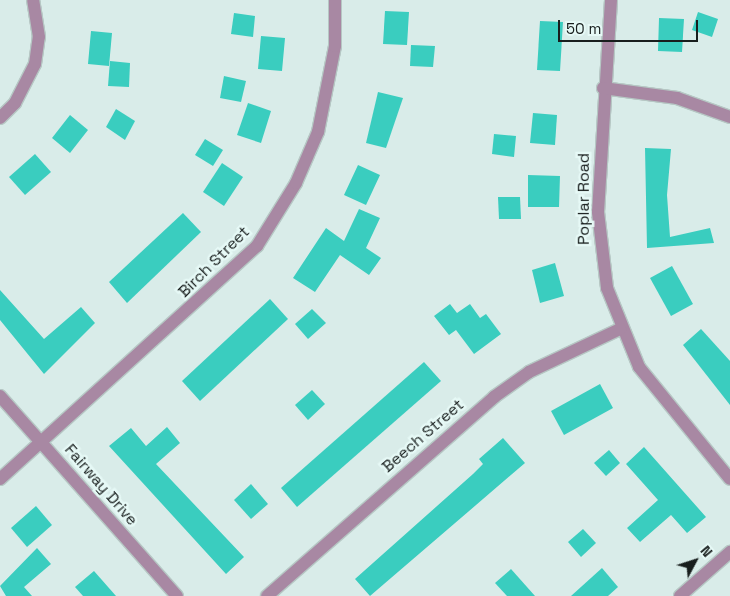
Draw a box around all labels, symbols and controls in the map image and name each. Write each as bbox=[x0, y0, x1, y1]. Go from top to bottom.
scale bar bbox=[560, 10, 700, 42]
text: 50 m bbox=[566, 19, 601, 38]
street label: Poplar Road bbox=[574, 153, 594, 245]
street label: Birch Street bbox=[174, 222, 254, 302]
street label: Beech Street bbox=[378, 395, 468, 477]
street label: Fairway Drive bbox=[60, 440, 142, 530]
north arrow bbox=[670, 536, 720, 586]
text: N bbox=[697, 542, 716, 561]

